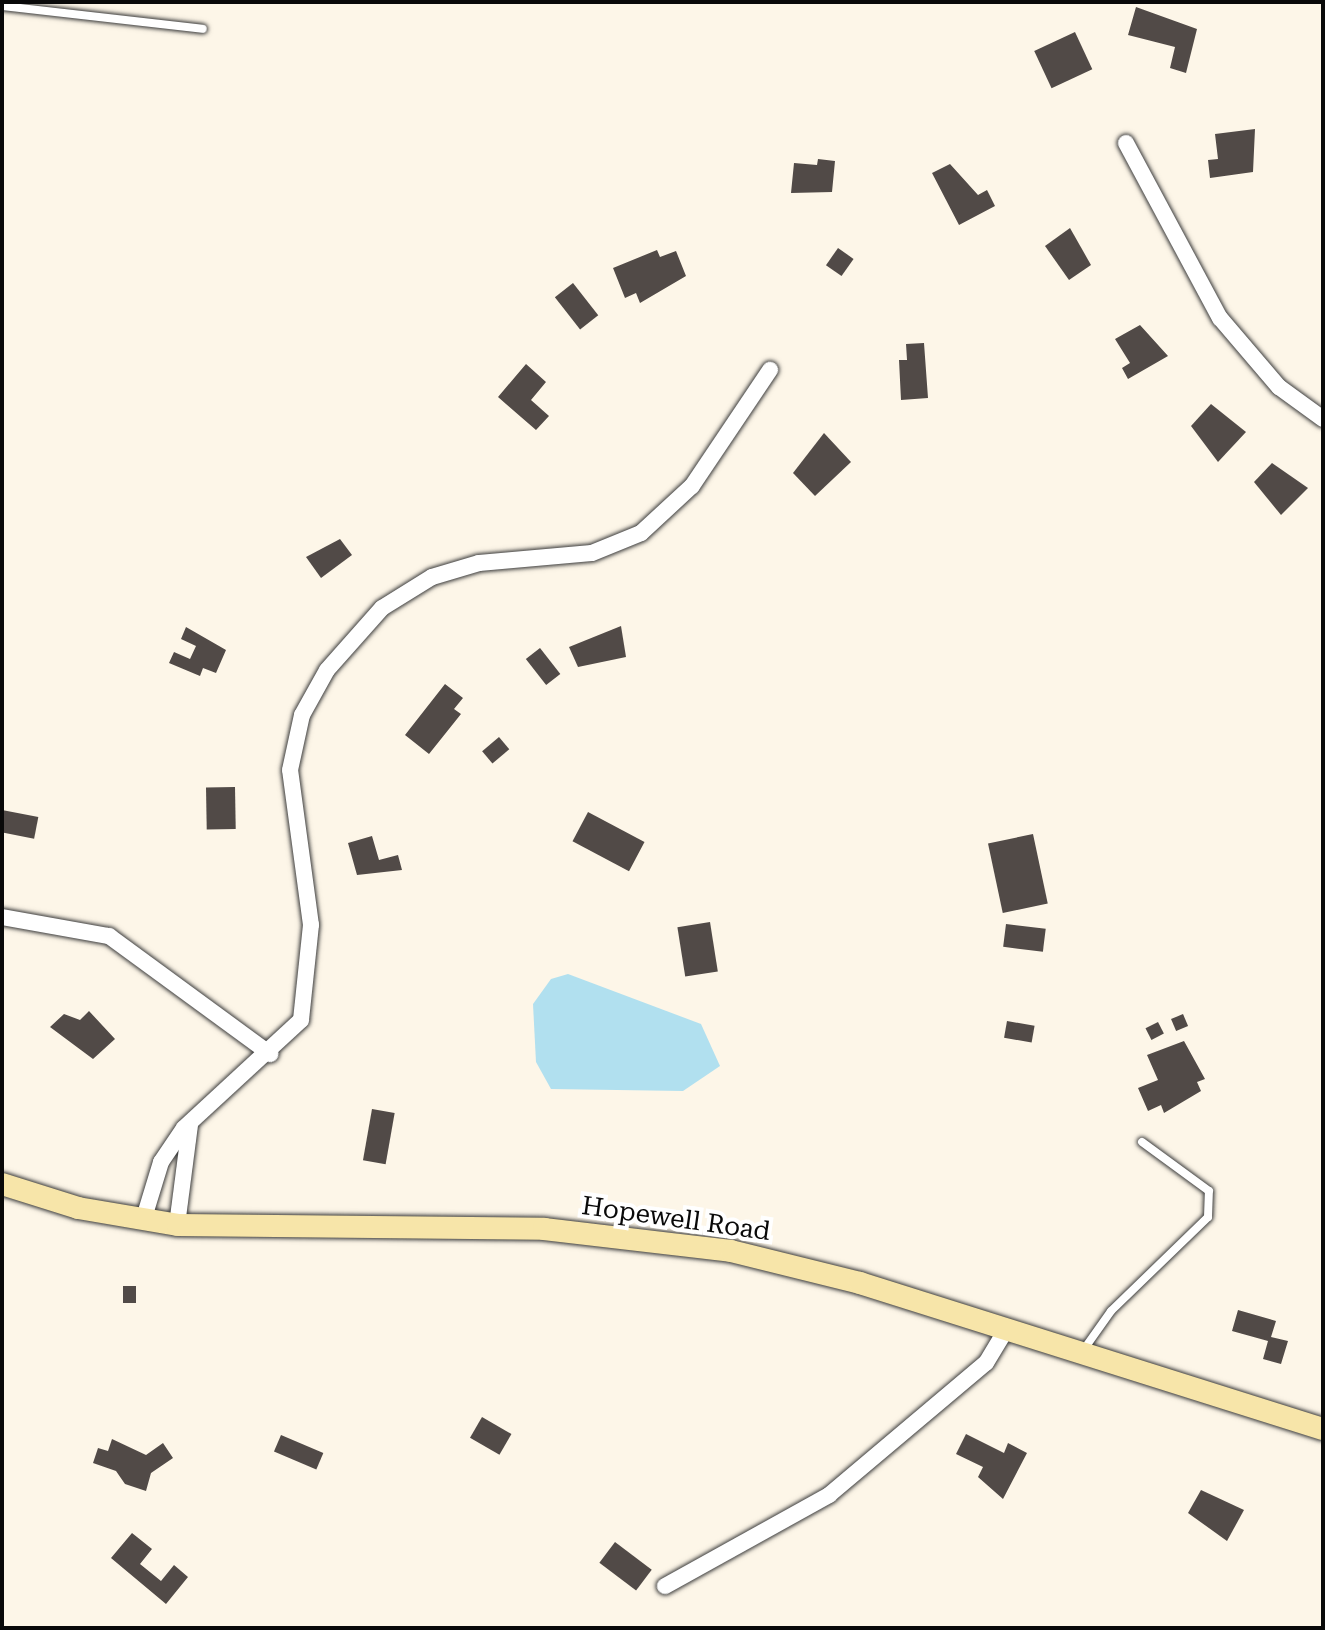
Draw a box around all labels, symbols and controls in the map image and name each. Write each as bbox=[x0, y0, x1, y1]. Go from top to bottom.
street label: Hopewell Road bbox=[580, 1190, 772, 1248]

